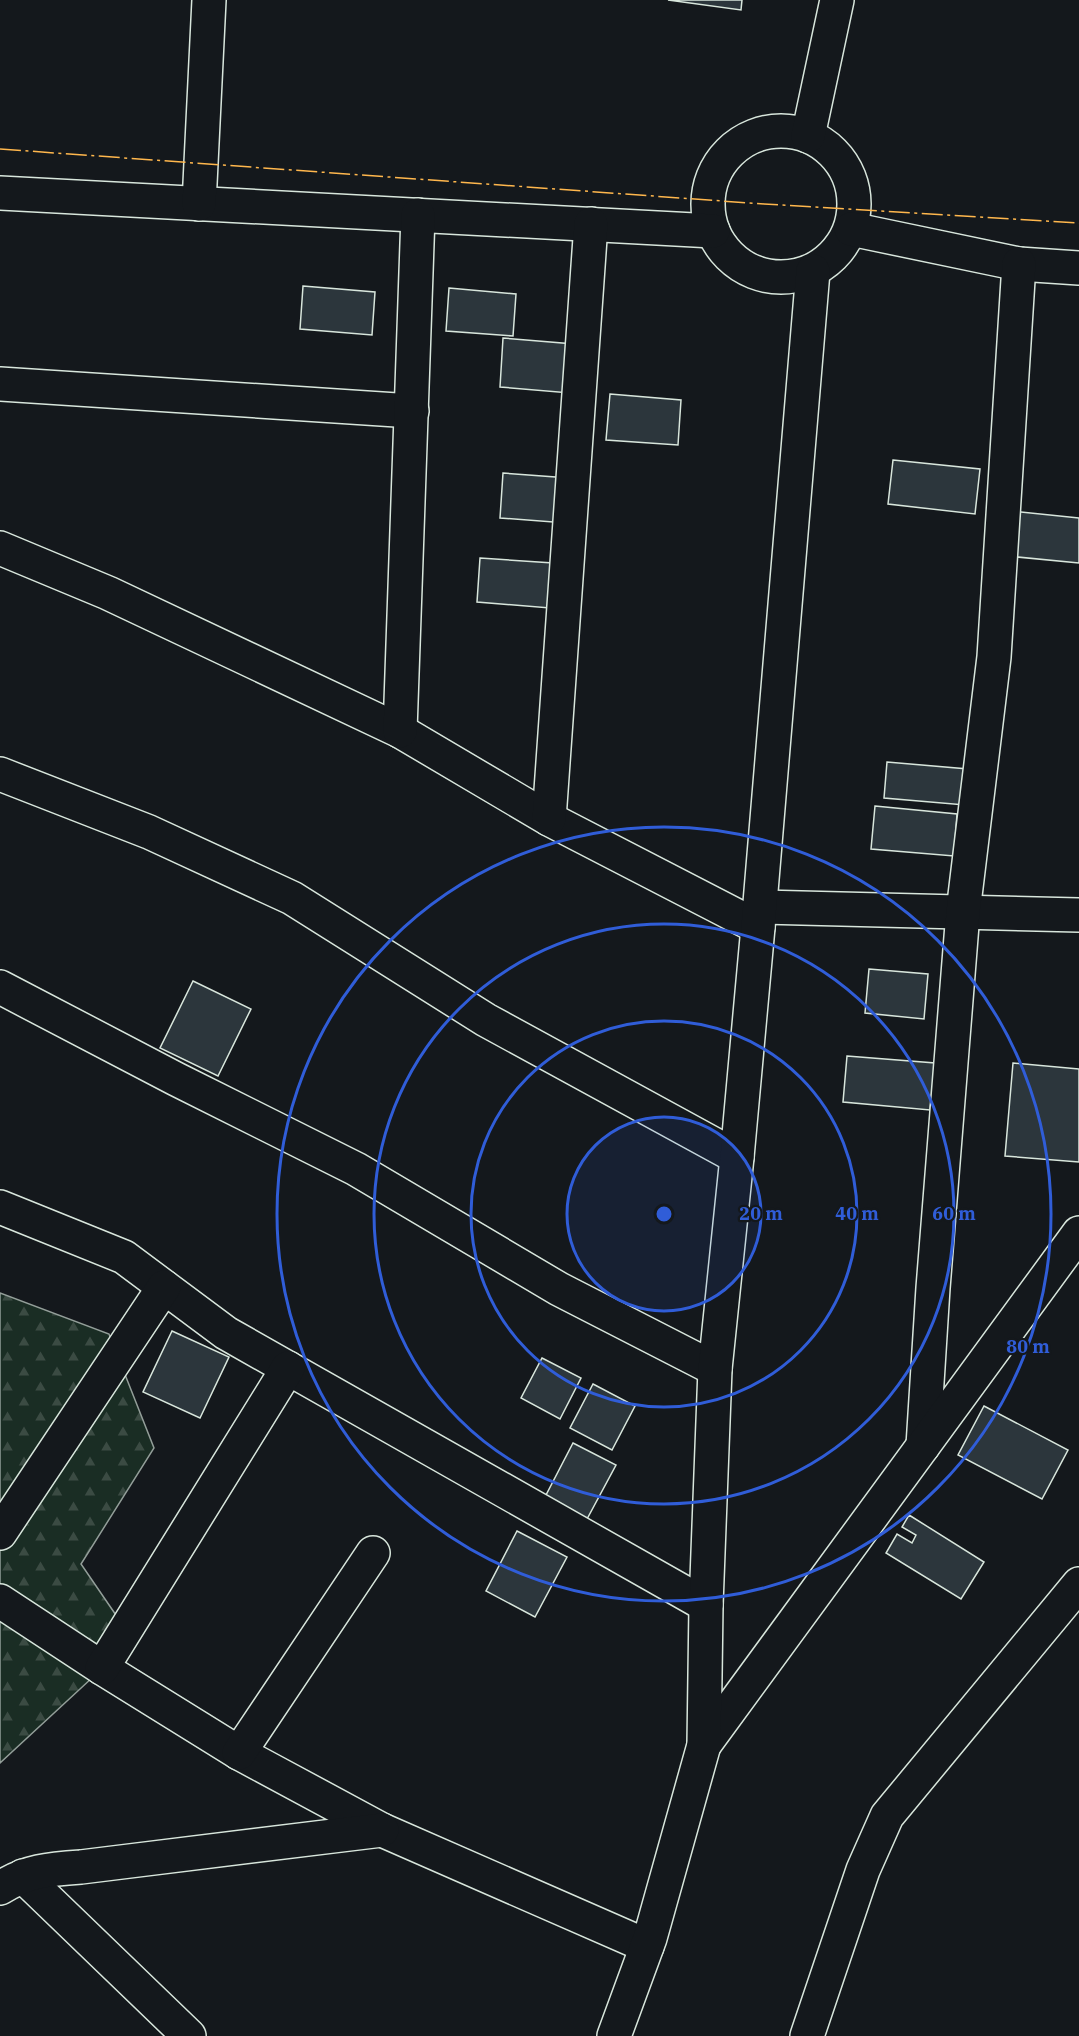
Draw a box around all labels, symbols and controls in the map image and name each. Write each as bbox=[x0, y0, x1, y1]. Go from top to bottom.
text: 20 m bbox=[739, 1202, 783, 1225]
text: 40 m bbox=[835, 1202, 879, 1225]
text: 60 m bbox=[932, 1202, 976, 1225]
centre of rings bbox=[654, 1204, 674, 1224]
text: 80 m bbox=[1006, 1335, 1050, 1358]

